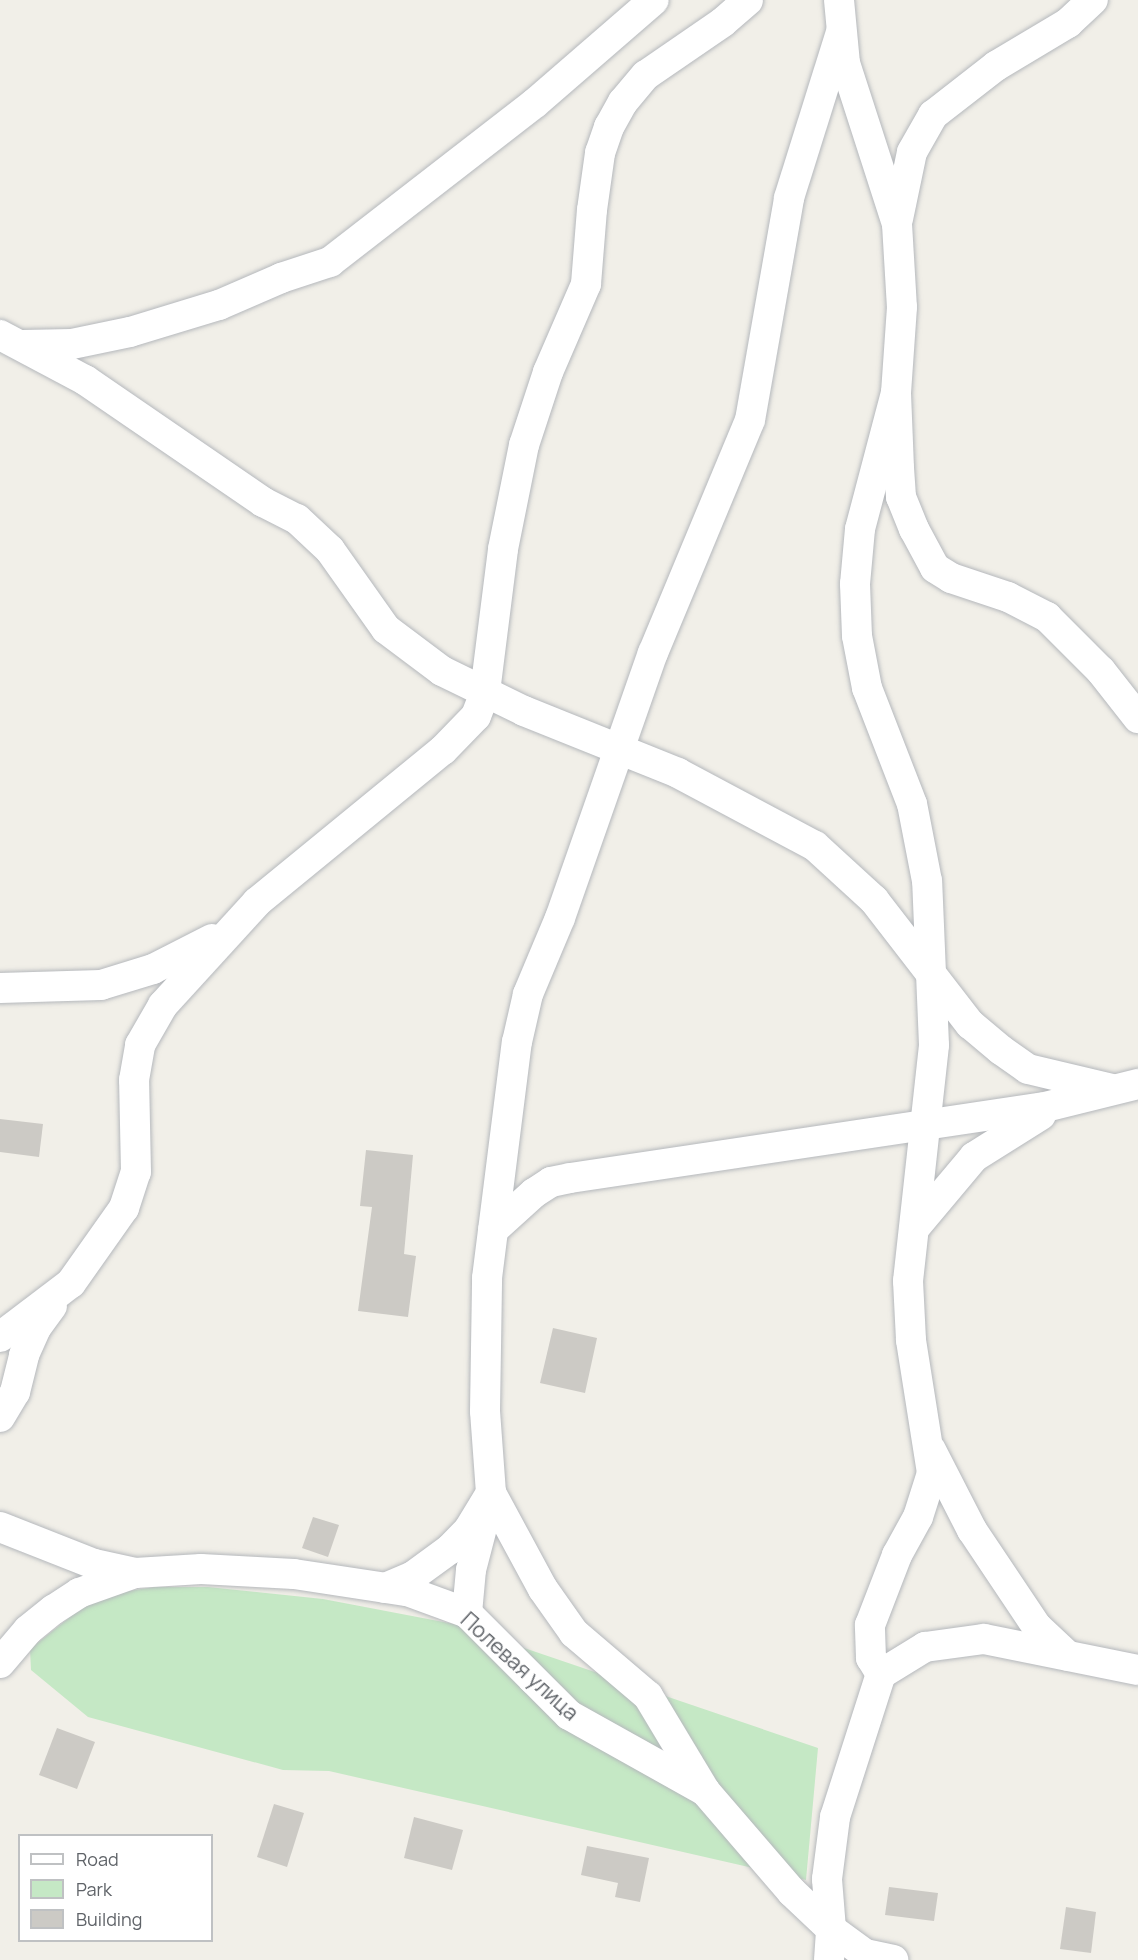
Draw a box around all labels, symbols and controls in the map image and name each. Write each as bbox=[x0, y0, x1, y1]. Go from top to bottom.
street label: Полевая улица bbox=[456, 1607, 584, 1725]
legend bbox=[18, 1834, 213, 1942]
text: Road bbox=[76, 1847, 119, 1871]
text: Park bbox=[76, 1877, 112, 1901]
text: Building bbox=[76, 1907, 142, 1931]

